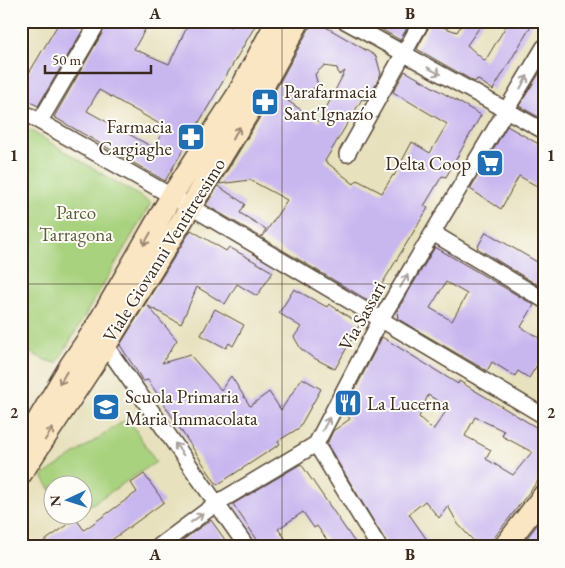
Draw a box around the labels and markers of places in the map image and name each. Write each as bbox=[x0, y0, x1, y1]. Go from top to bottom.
place label: Parafarmacia Sant'Ignazío bbox=[284, 79, 377, 126]
pharmacy icon: Parafarmacia Sant'Ignazío bbox=[250, 87, 280, 117]
place label: Farmacia Cargiaghe bbox=[99, 114, 172, 161]
pharmacy icon: Farmacia Cargiaghe bbox=[176, 122, 206, 152]
supermarket icon: Delta Coop bbox=[475, 148, 505, 178]
place label: Delta Coop bbox=[385, 151, 471, 176]
place label: Scuola Primaria Maria Immacolata bbox=[125, 384, 258, 431]
restaurant icon: La Lucerna bbox=[333, 388, 363, 418]
place label: La Lucerna bbox=[367, 391, 450, 416]
school or university icon: Scuola Primaria Maria Immacolata bbox=[91, 392, 121, 422]

